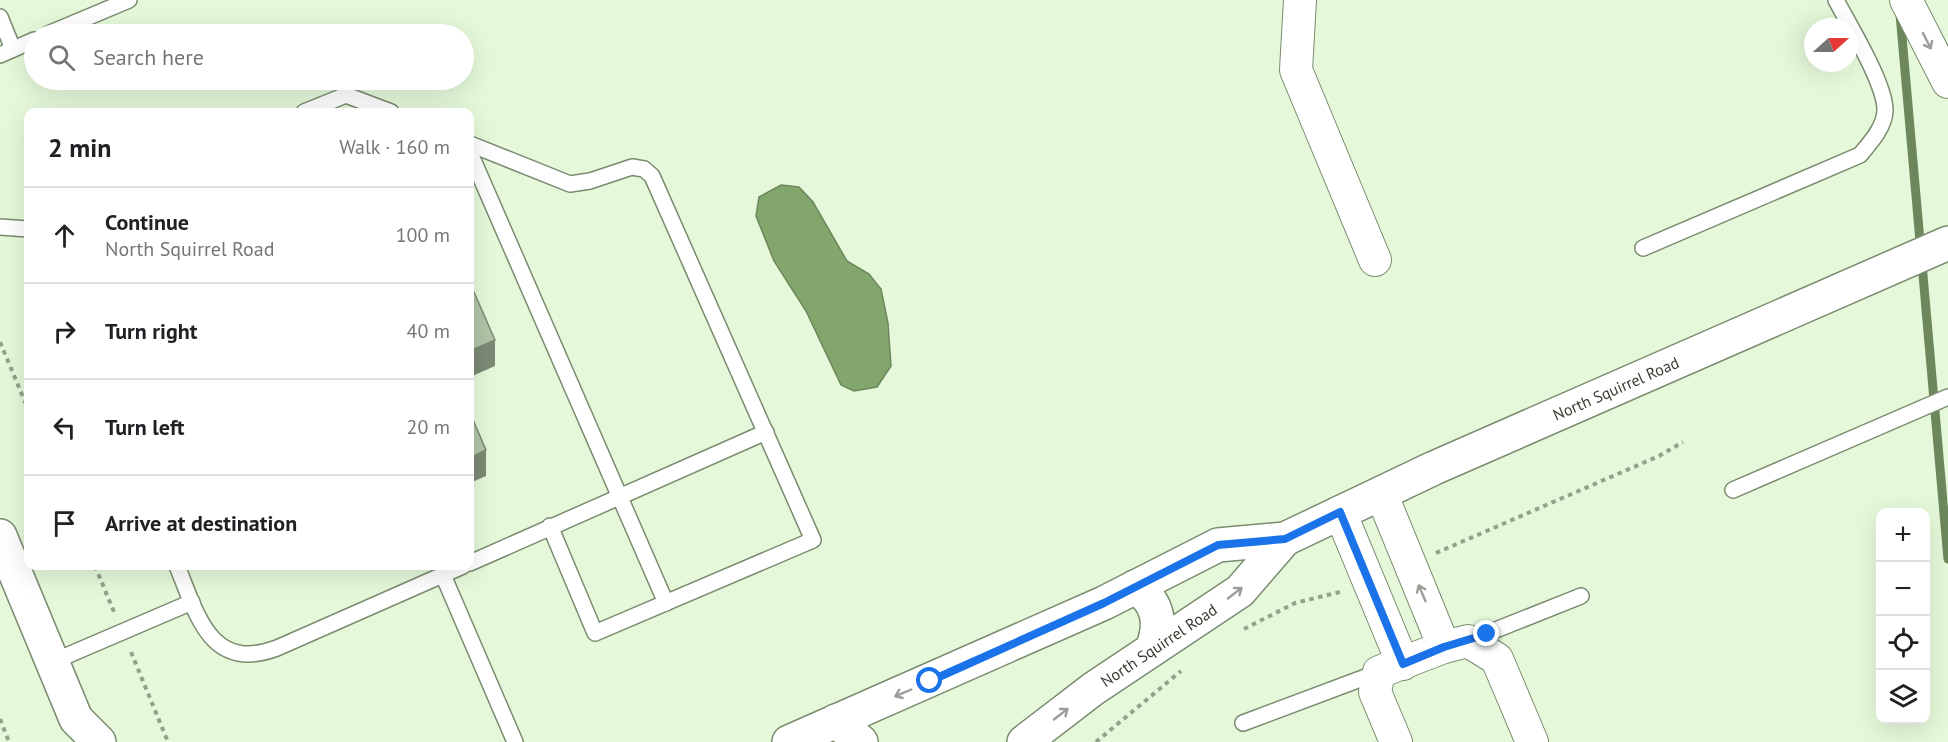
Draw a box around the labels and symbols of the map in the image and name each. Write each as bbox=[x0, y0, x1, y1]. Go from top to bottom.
north arrow bbox=[1804, 18, 1858, 72]
one-way arrow bbox=[1922, 32, 1933, 50]
street label: North Squirrel Road bbox=[1550, 352, 1682, 425]
one-way arrow bbox=[1416, 584, 1427, 602]
one-way arrow bbox=[1227, 586, 1243, 599]
street label: North Squirrel Road bbox=[1097, 599, 1221, 691]
route end bbox=[1473, 620, 1499, 646]
route start bbox=[916, 667, 942, 693]
one-way arrow bbox=[894, 688, 913, 699]
one-way arrow bbox=[1053, 707, 1069, 720]

